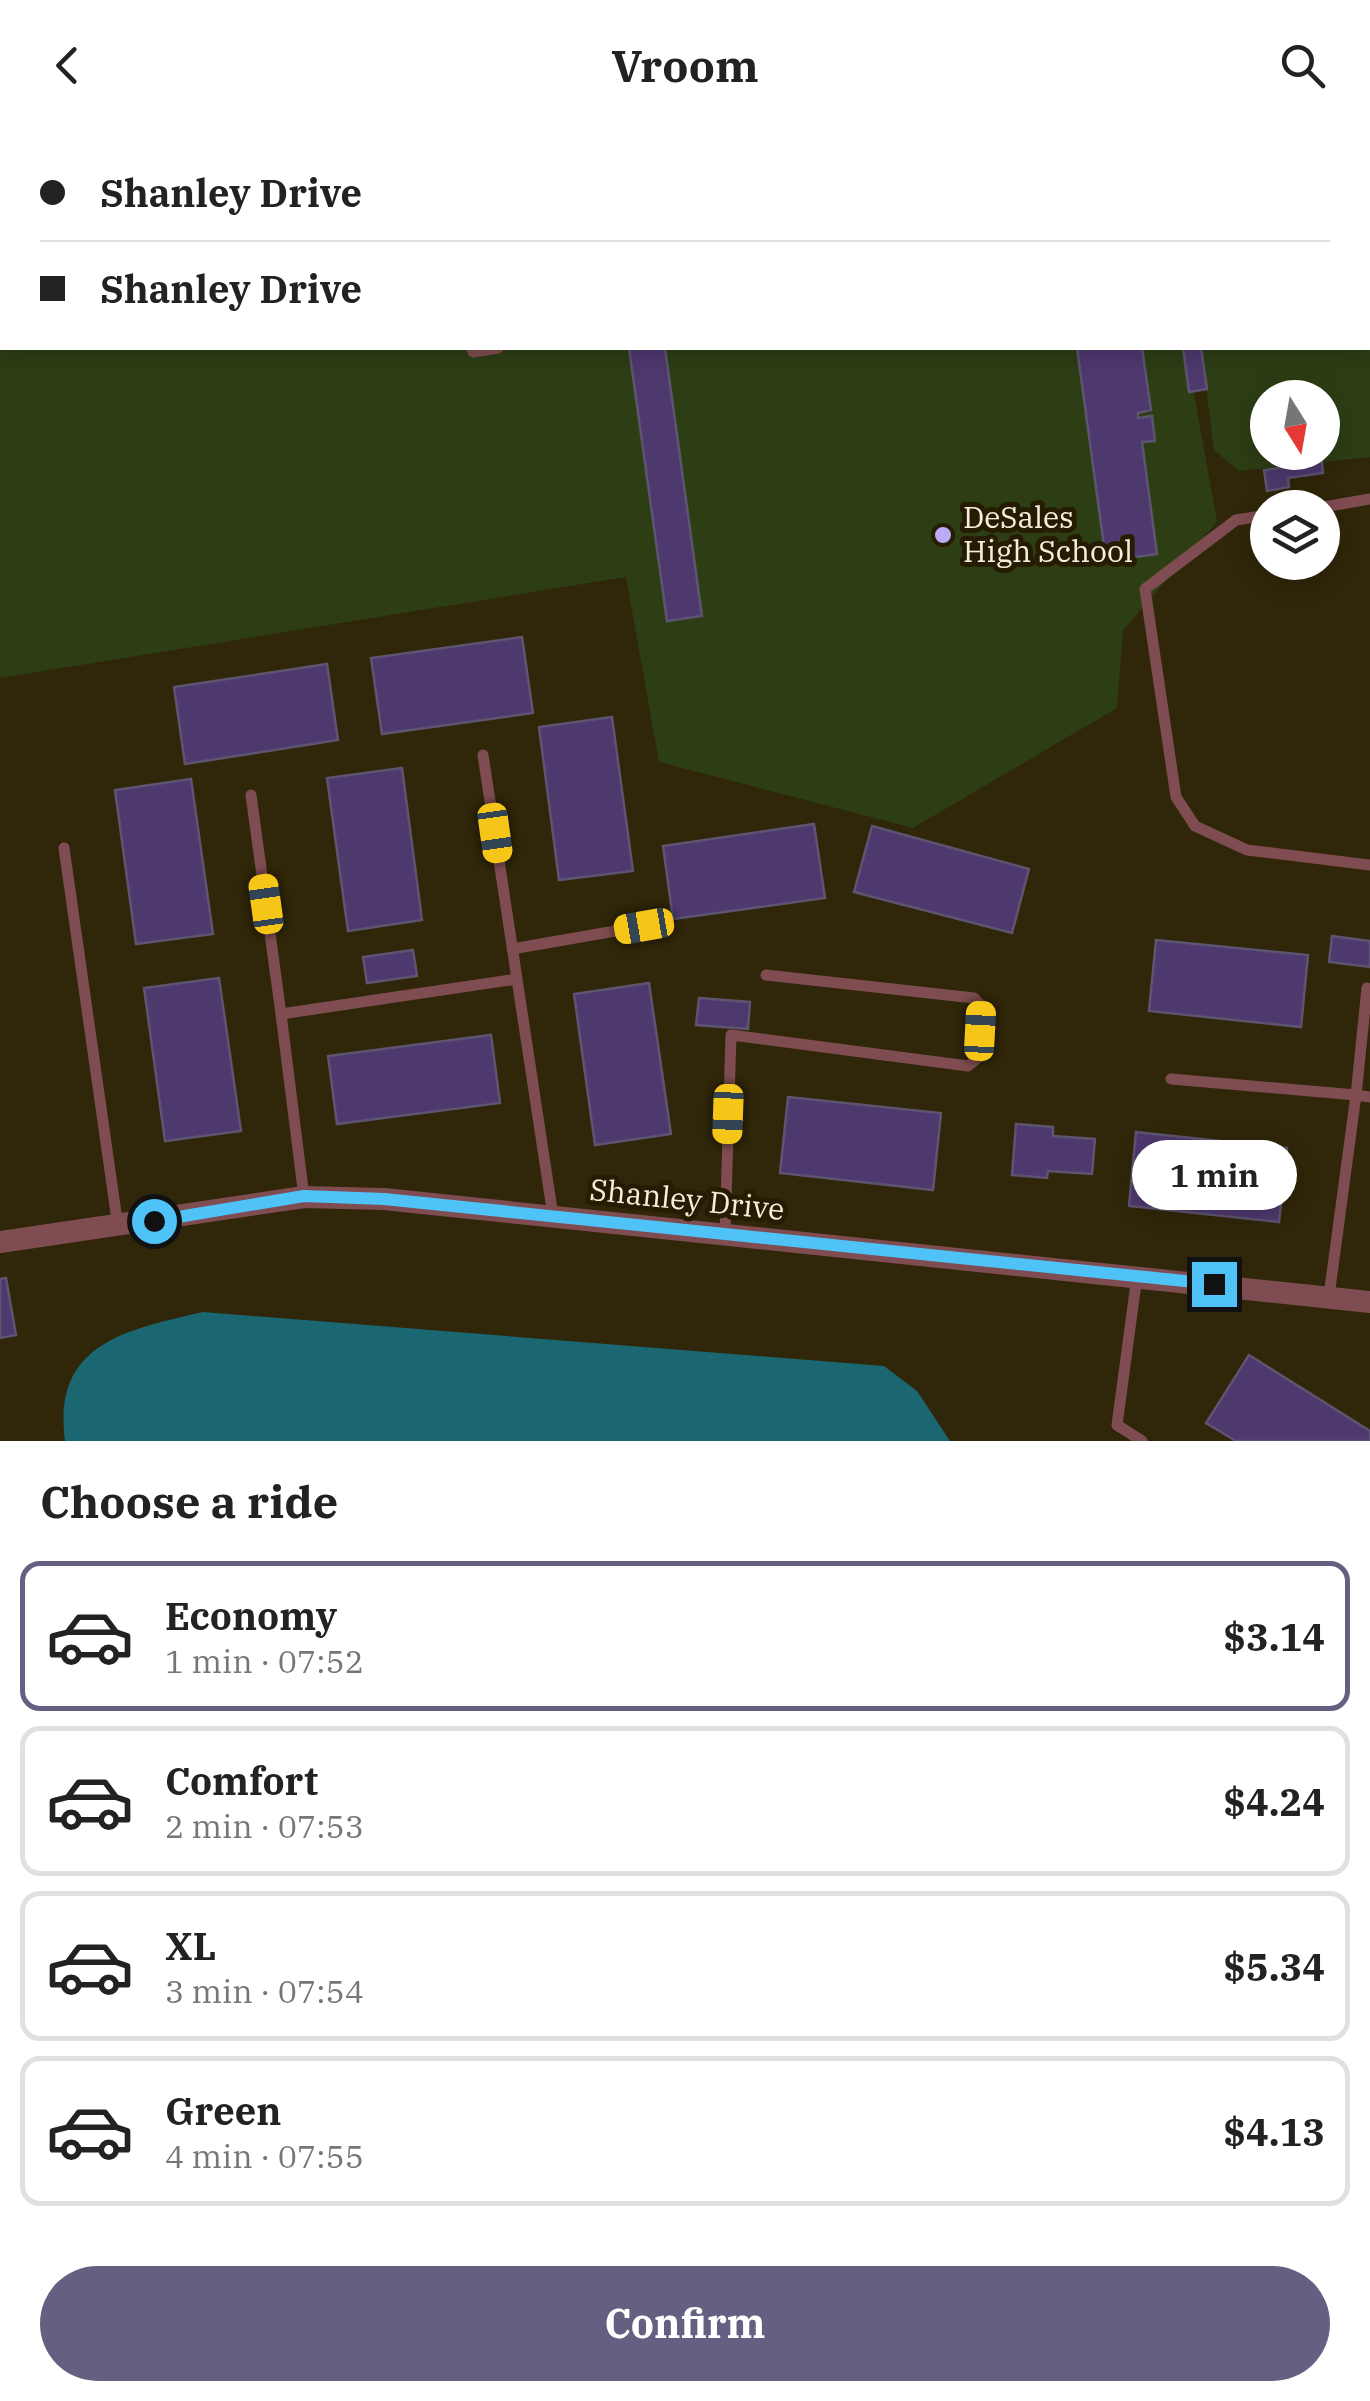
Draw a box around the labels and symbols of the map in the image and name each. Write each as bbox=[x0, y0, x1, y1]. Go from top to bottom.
north arrow bbox=[1250, 380, 1340, 470]
place label: DeSales High School bbox=[963, 497, 1133, 570]
marker: DeSales High School bbox=[932, 524, 954, 546]
car bbox=[476, 801, 514, 865]
car bbox=[247, 872, 285, 936]
car bbox=[612, 906, 676, 946]
car bbox=[963, 1000, 997, 1062]
car bbox=[712, 1083, 744, 1145]
callout: 1 min bbox=[1132, 1139, 1296, 1209]
street label: Shanley Drive bbox=[588, 1169, 786, 1228]
route start bbox=[132, 1199, 177, 1244]
route end bbox=[1192, 1262, 1237, 1307]

